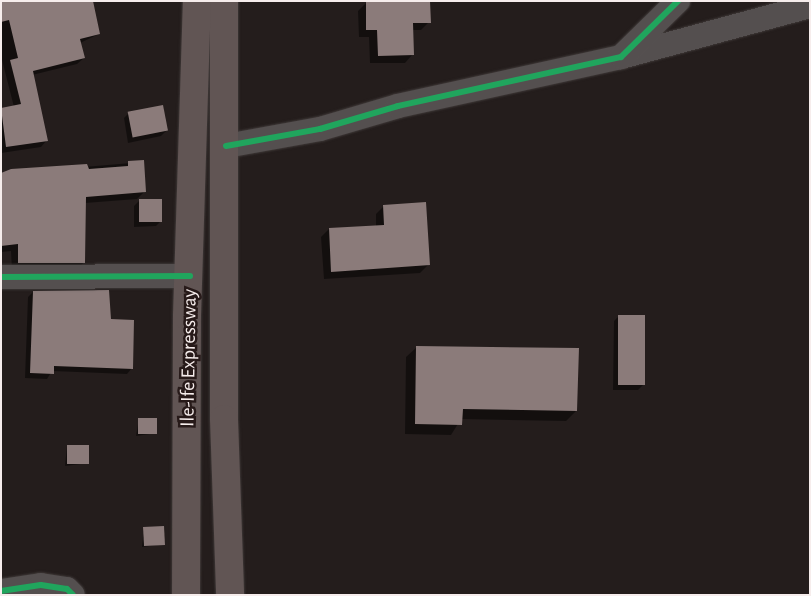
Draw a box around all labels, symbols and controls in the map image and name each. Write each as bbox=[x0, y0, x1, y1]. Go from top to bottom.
street label: Ile-Ife Expressway bbox=[176, 289, 202, 427]

